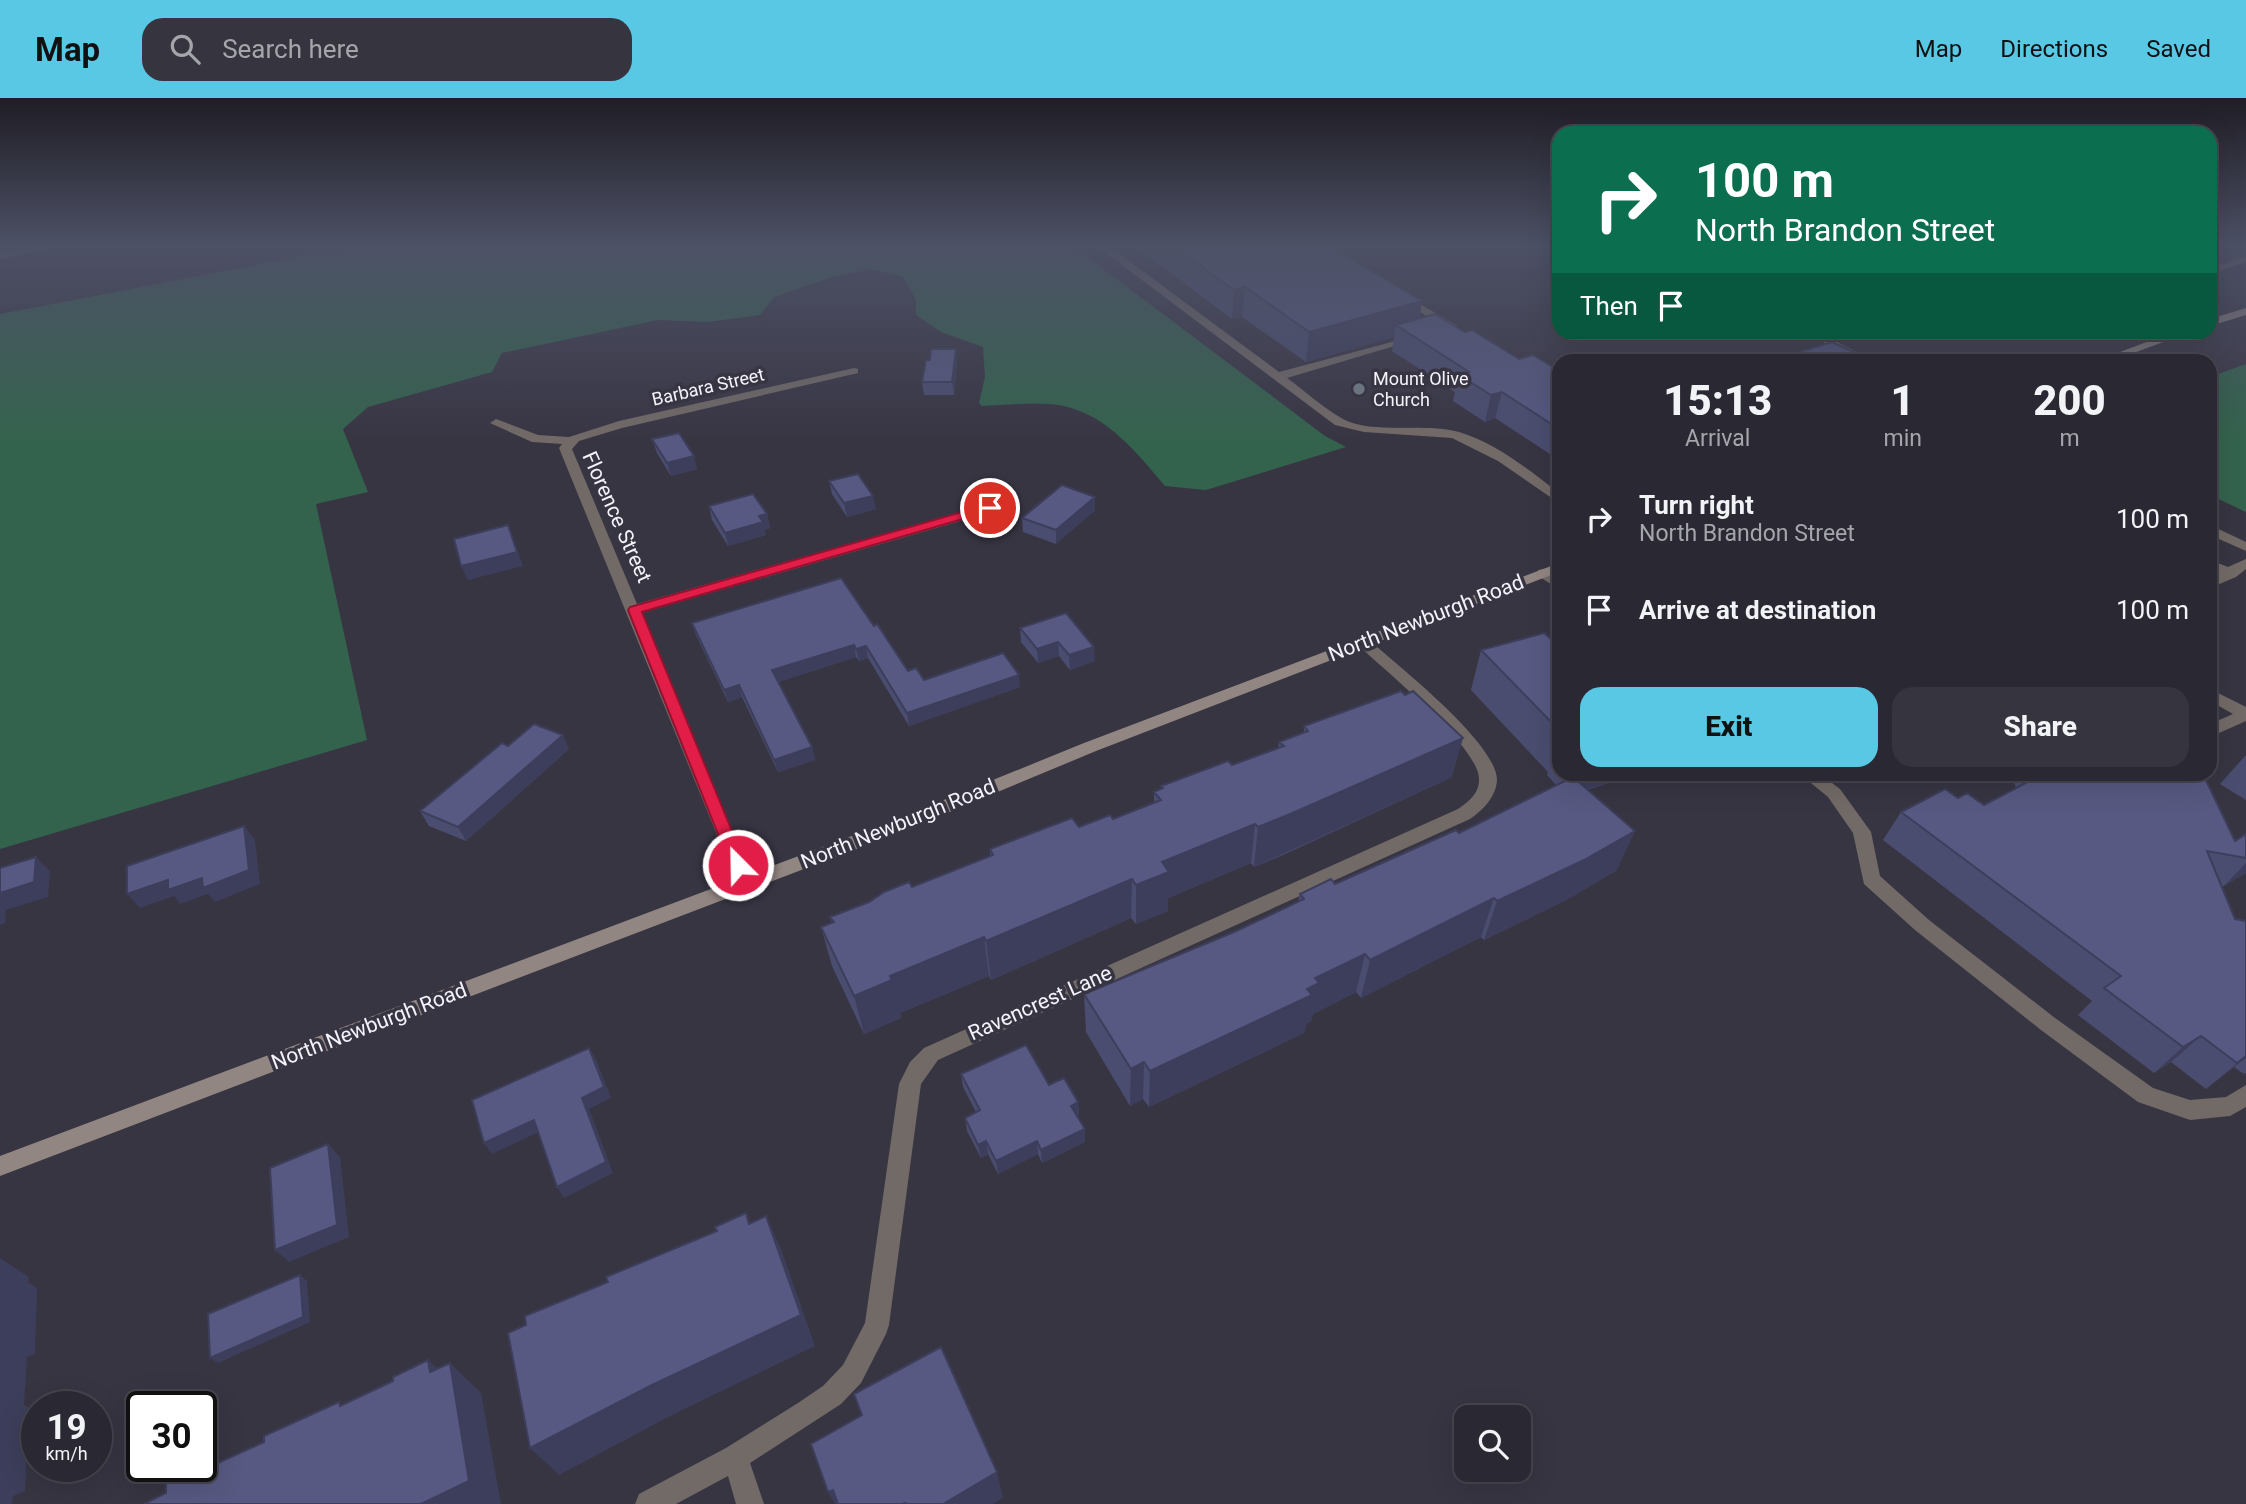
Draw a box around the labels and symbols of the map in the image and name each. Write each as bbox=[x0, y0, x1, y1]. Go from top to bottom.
street label: Barbara Street bbox=[650, 363, 766, 410]
place label: Mount Olive Church bbox=[1373, 368, 1468, 410]
marker: Mount Olive Church bbox=[1351, 381, 1367, 397]
street label: Florence Street bbox=[577, 448, 657, 586]
pin bbox=[960, 478, 1020, 538]
street label: North Newburgh Road bbox=[1325, 570, 1527, 666]
street label: North Newburgh Road bbox=[797, 774, 999, 874]
position arrow bbox=[701, 828, 775, 902]
street label: Ravencrest Lane bbox=[965, 961, 1115, 1045]
street label: North Newburgh Road bbox=[268, 978, 470, 1074]
speed limit sign: 30 bbox=[126, 1391, 217, 1482]

